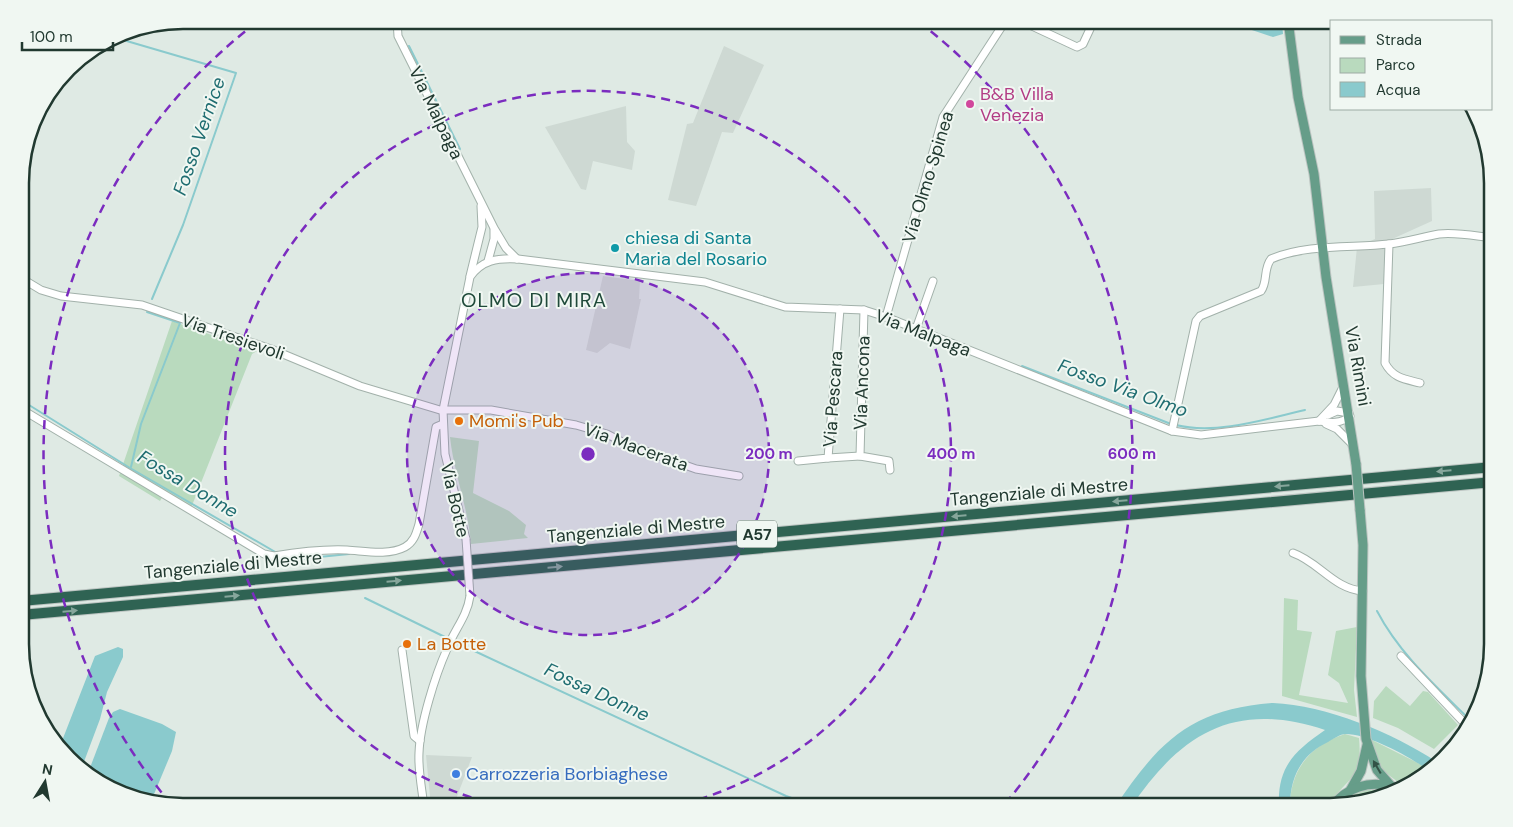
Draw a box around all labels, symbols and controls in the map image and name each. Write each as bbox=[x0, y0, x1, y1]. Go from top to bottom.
scale bar bbox=[22, 20, 114, 52]
legend bbox=[1330, 20, 1493, 110]
text: 100 m bbox=[30, 27, 73, 47]
text: Strada bbox=[1376, 30, 1422, 50]
text: Parco bbox=[1376, 55, 1415, 75]
street label: Via Malpaga bbox=[403, 62, 469, 164]
water label: Fosso Vernice bbox=[167, 74, 231, 198]
text: Acqua bbox=[1376, 80, 1420, 100]
place label: B&B Villa Venezia bbox=[980, 82, 1054, 127]
marker: B&B Villa Venezia bbox=[964, 98, 976, 110]
street label: Via Olmo Spinea bbox=[897, 108, 959, 246]
place label: chiesa di Santa Maria del Rosario bbox=[625, 226, 767, 271]
marker: chiesa di Santa Maria del Rosario bbox=[609, 242, 621, 254]
district label: OLMO DI MIRA bbox=[461, 287, 607, 313]
street label: Via Malpaga bbox=[872, 304, 974, 362]
street label: Via Tresievoli bbox=[178, 308, 288, 366]
street label: Via Rimini bbox=[1339, 324, 1377, 408]
street label: Via Ancona bbox=[848, 335, 876, 431]
street label: Via Pescara bbox=[818, 350, 848, 448]
water label: Fosso Via Olmo bbox=[1055, 353, 1191, 423]
place label: Momi's Pub bbox=[469, 409, 564, 433]
marker: Momi's Pub bbox=[453, 415, 465, 427]
street label: Via Macerata bbox=[580, 417, 692, 477]
water label: Fossa Donne bbox=[133, 444, 243, 524]
text: 200 m bbox=[745, 444, 793, 464]
text: 400 m bbox=[927, 444, 975, 464]
text: 600 m bbox=[1108, 444, 1156, 464]
centre of rings bbox=[579, 445, 597, 463]
street label: Via Botte bbox=[435, 460, 475, 540]
one-way arrow bbox=[1436, 468, 1452, 476]
street label: Tangenziale di Mestre bbox=[949, 472, 1129, 512]
one-way arrow bbox=[1274, 482, 1290, 490]
one-way arrow bbox=[1112, 497, 1128, 505]
street label: Tangenziale di Mestre bbox=[546, 509, 726, 549]
one-way arrow bbox=[950, 512, 966, 520]
road number: A57 bbox=[737, 520, 777, 548]
street label: Tangenziale di Mestre bbox=[143, 545, 323, 585]
one-way arrow bbox=[548, 562, 564, 570]
one-way arrow bbox=[386, 577, 402, 585]
one-way arrow bbox=[224, 592, 240, 600]
one-way arrow bbox=[62, 606, 78, 614]
place label: La Botte bbox=[417, 632, 486, 656]
marker: La Botte bbox=[401, 638, 413, 650]
water label: Fossa Donne bbox=[541, 657, 654, 727]
north arrow bbox=[20, 757, 70, 807]
text: N bbox=[41, 759, 54, 779]
one-way arrow bbox=[1372, 761, 1381, 774]
place label: Carrozzeria Borbiaghese bbox=[466, 762, 668, 786]
marker: Carrozzeria Borbiaghese bbox=[450, 768, 462, 780]

